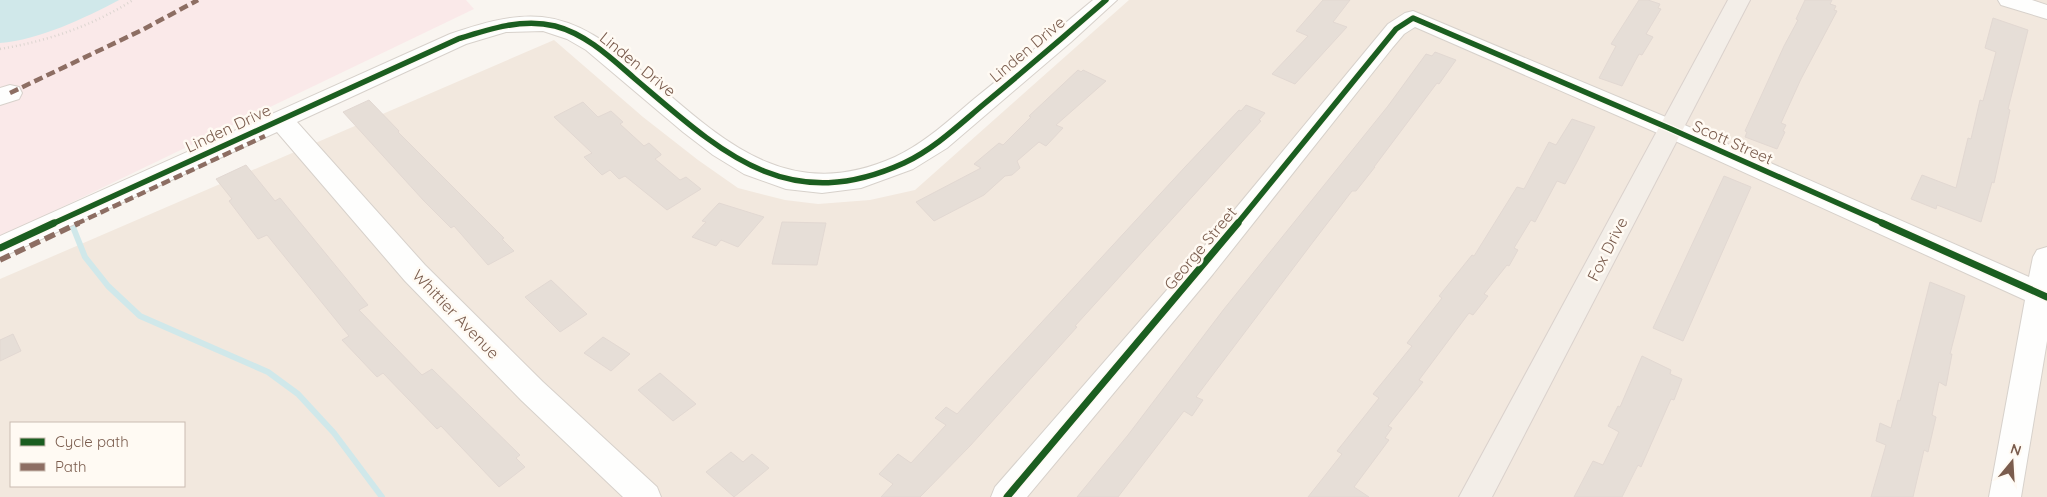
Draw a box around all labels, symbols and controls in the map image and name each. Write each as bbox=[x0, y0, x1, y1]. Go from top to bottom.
street label: Linden Drive bbox=[985, 12, 1069, 86]
street label: Linden Drive bbox=[596, 27, 680, 101]
street label: Linden Drive bbox=[182, 99, 274, 157]
street label: Scott Street bbox=[1690, 115, 1776, 169]
street label: George Street bbox=[1159, 202, 1241, 294]
street label: Fox Drive bbox=[1582, 214, 1632, 284]
street label: Whittier Avenue bbox=[408, 265, 504, 363]
legend bbox=[10, 422, 185, 487]
text: Cycle path bbox=[55, 432, 129, 451]
north arrow bbox=[1987, 437, 2037, 487]
text: N bbox=[2008, 439, 2024, 460]
text: Path bbox=[55, 457, 87, 476]

